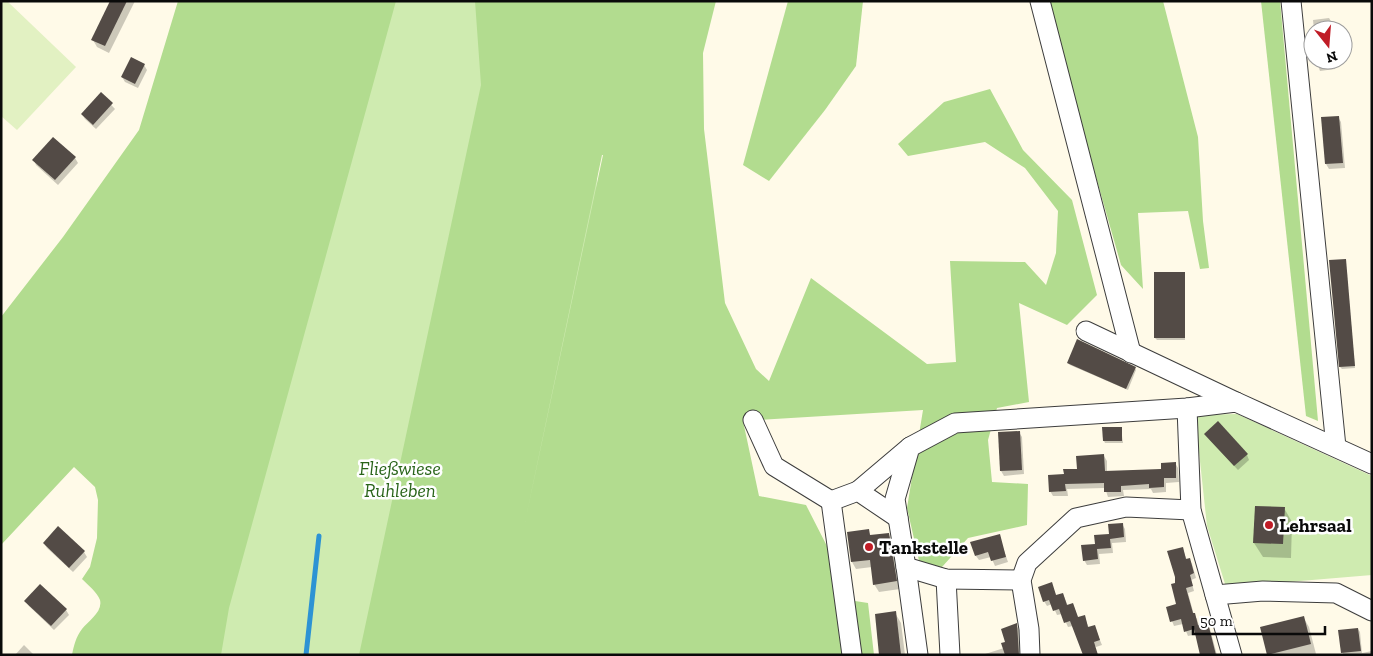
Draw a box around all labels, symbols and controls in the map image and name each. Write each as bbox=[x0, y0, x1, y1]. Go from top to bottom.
north arrow bbox=[1303, 20, 1353, 70]
text: N bbox=[1324, 47, 1339, 67]
park label: Fließwiese Ruhleben bbox=[359, 457, 441, 502]
place label: Lehrsaal bbox=[1279, 514, 1352, 537]
marker: Lehrsaal bbox=[1263, 519, 1275, 531]
place label: Tankstelle bbox=[879, 536, 968, 559]
marker: Tankstelle bbox=[863, 541, 875, 553]
scale bar bbox=[1193, 604, 1326, 636]
text: 50 m bbox=[1200, 612, 1233, 630]

